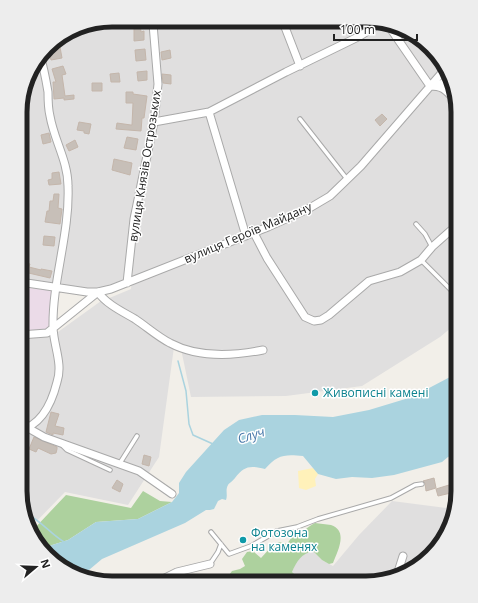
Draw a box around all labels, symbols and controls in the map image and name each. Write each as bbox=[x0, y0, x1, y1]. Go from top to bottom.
scale bar bbox=[334, 16, 417, 42]
text: 100 m bbox=[340, 21, 375, 38]
street label: вулиця Князів Острозьких bbox=[124, 88, 165, 243]
street label: вулиця Героїв Майдану bbox=[181, 197, 315, 267]
place label: Живописні камені bbox=[323, 384, 428, 401]
marker: Живописні камені bbox=[310, 388, 320, 398]
water label: Случ bbox=[235, 422, 267, 448]
place label: Фотозона на каменях bbox=[251, 524, 318, 555]
marker: Фотозона на каменях bbox=[238, 535, 248, 545]
north arrow bbox=[16, 547, 56, 587]
text: N bbox=[37, 557, 54, 570]

